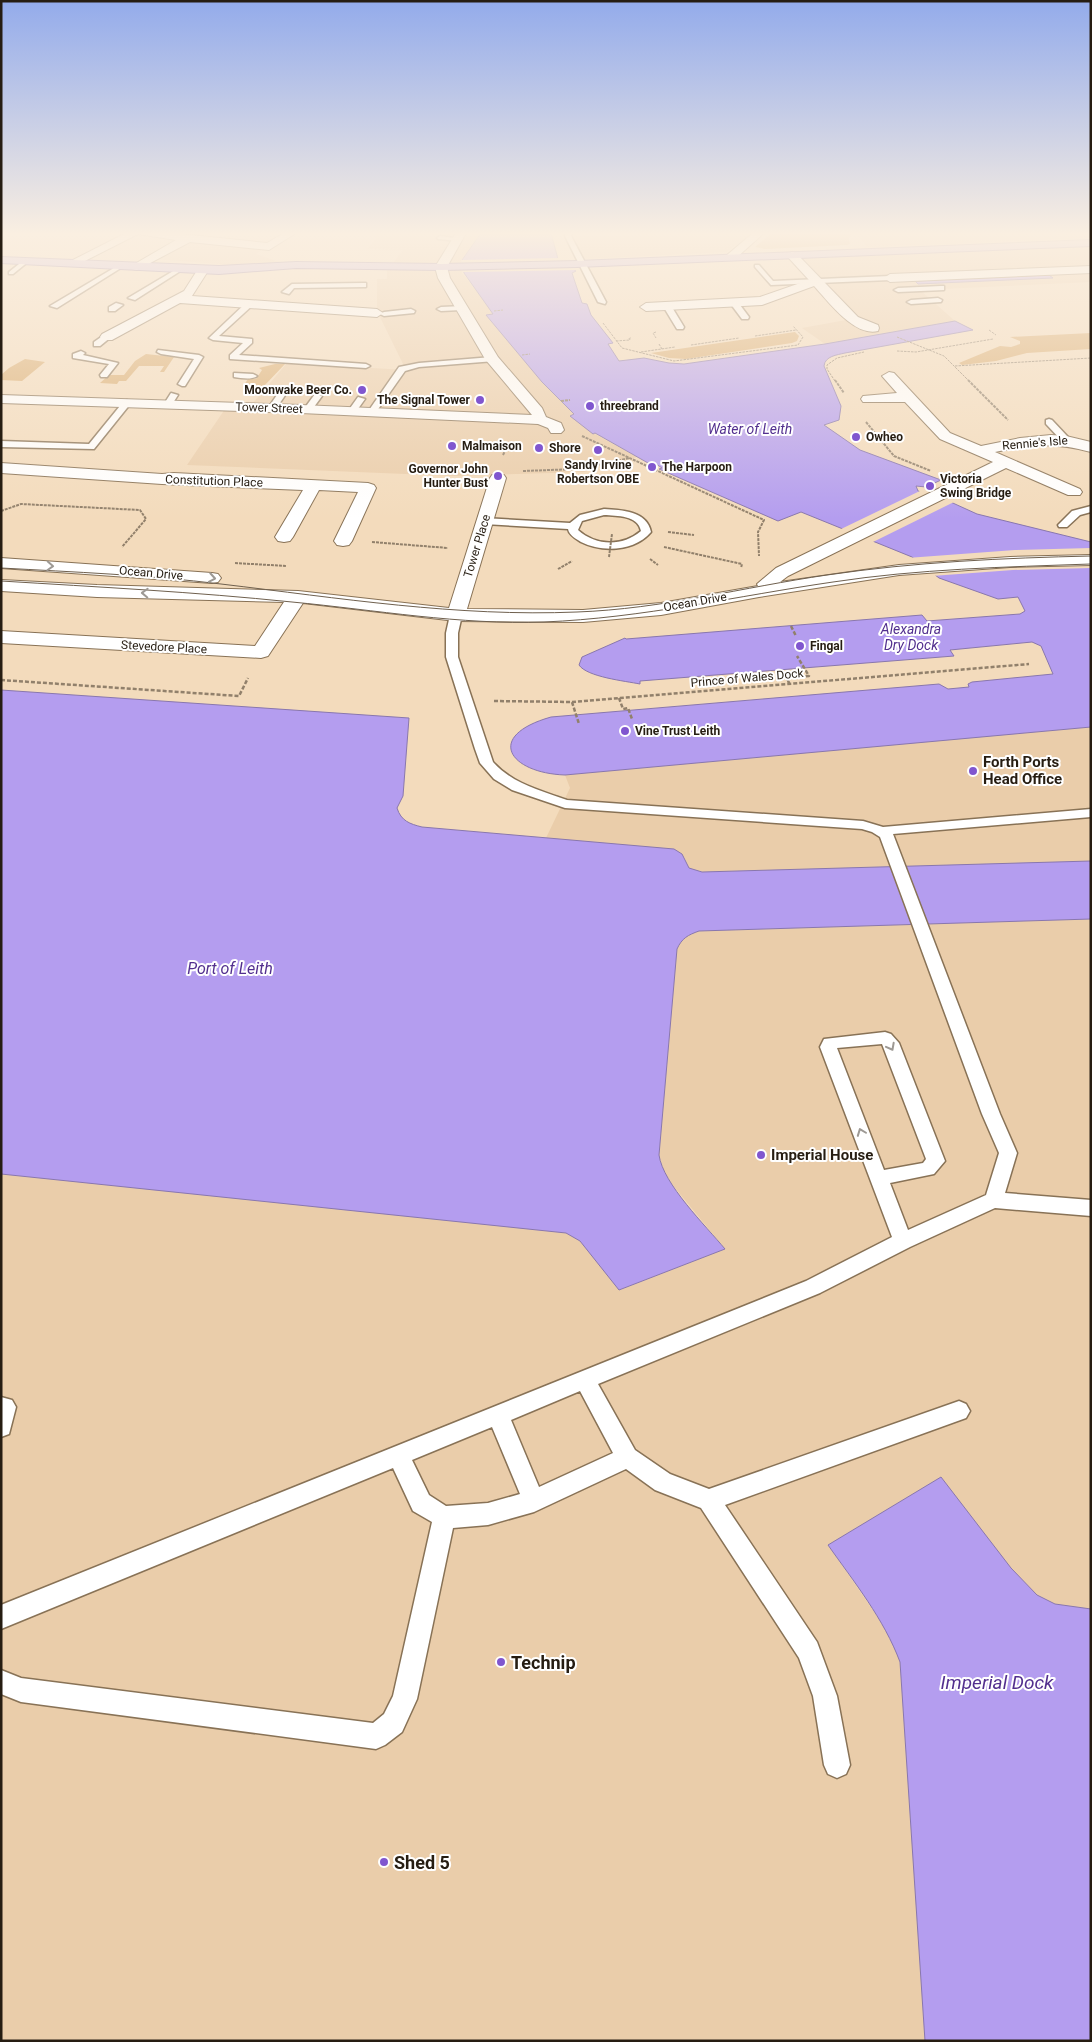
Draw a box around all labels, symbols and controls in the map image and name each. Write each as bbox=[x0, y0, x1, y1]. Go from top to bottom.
place label: Moonwake Beer Co. bbox=[244, 383, 352, 397]
marker: Moonwake Beer Co. bbox=[356, 384, 368, 396]
place label: The Signal Tower bbox=[377, 393, 471, 407]
marker: The Signal Tower bbox=[474, 394, 486, 406]
place label: threebrand bbox=[600, 399, 659, 413]
street label: Tower Street bbox=[235, 400, 303, 416]
marker: threebrand bbox=[584, 400, 596, 412]
water label: Water of Leith bbox=[708, 421, 792, 437]
place label: Owheo bbox=[866, 430, 903, 444]
marker: Owheo bbox=[850, 431, 862, 443]
street label: Rennie's Isle bbox=[1002, 433, 1068, 453]
place label: Malmaison bbox=[462, 439, 522, 453]
marker: Malmaison bbox=[446, 440, 458, 452]
place label: Shore bbox=[549, 441, 581, 455]
marker: Shore bbox=[533, 442, 545, 454]
marker: Sandy Irvine Robertson OBE bbox=[592, 444, 604, 456]
place label: Sandy Irvine Robertson OBE bbox=[557, 458, 639, 486]
place label: The Harpoon bbox=[662, 460, 732, 474]
marker: The Harpoon bbox=[646, 461, 658, 473]
place label: Governor John Hunter Bust bbox=[408, 462, 488, 490]
marker: Governor John Hunter Bust bbox=[492, 470, 504, 482]
street label: Constitution Place bbox=[165, 472, 263, 490]
place label: Victoria Swing Bridge bbox=[940, 472, 1012, 500]
marker: Victoria Swing Bridge bbox=[924, 480, 936, 492]
street label: Tower Place bbox=[461, 513, 493, 579]
one-way arrow bbox=[46, 560, 54, 571]
street label: Ocean Drive bbox=[119, 563, 183, 583]
one-way arrow bbox=[207, 573, 216, 583]
one-way arrow bbox=[140, 588, 148, 598]
street label: Ocean Drive bbox=[662, 590, 728, 614]
water label: Alexandra Dry Dock bbox=[880, 621, 941, 653]
street label: Stevedore Place bbox=[121, 638, 207, 656]
place label: Fingal bbox=[810, 639, 843, 653]
marker: Fingal bbox=[794, 640, 806, 652]
street label: Prince of Wales Dock bbox=[690, 666, 805, 690]
place label: Vine Trust Leith bbox=[635, 724, 720, 738]
marker: Vine Trust Leith bbox=[619, 725, 631, 737]
place label: Forth Ports Head Office bbox=[983, 753, 1062, 788]
marker: Forth Ports Head Office bbox=[967, 765, 979, 777]
water label: Port of Leith bbox=[187, 959, 273, 978]
one-way arrow bbox=[885, 1042, 895, 1051]
one-way arrow bbox=[857, 1128, 867, 1137]
place label: Imperial House bbox=[771, 1146, 873, 1164]
marker: Imperial House bbox=[755, 1149, 767, 1161]
place label: Technip bbox=[511, 1652, 576, 1673]
marker: Technip bbox=[495, 1656, 507, 1668]
water label: Imperial Dock bbox=[941, 1671, 1054, 1694]
place label: Shed 5 bbox=[394, 1852, 450, 1873]
marker: Shed 5 bbox=[378, 1856, 390, 1868]

